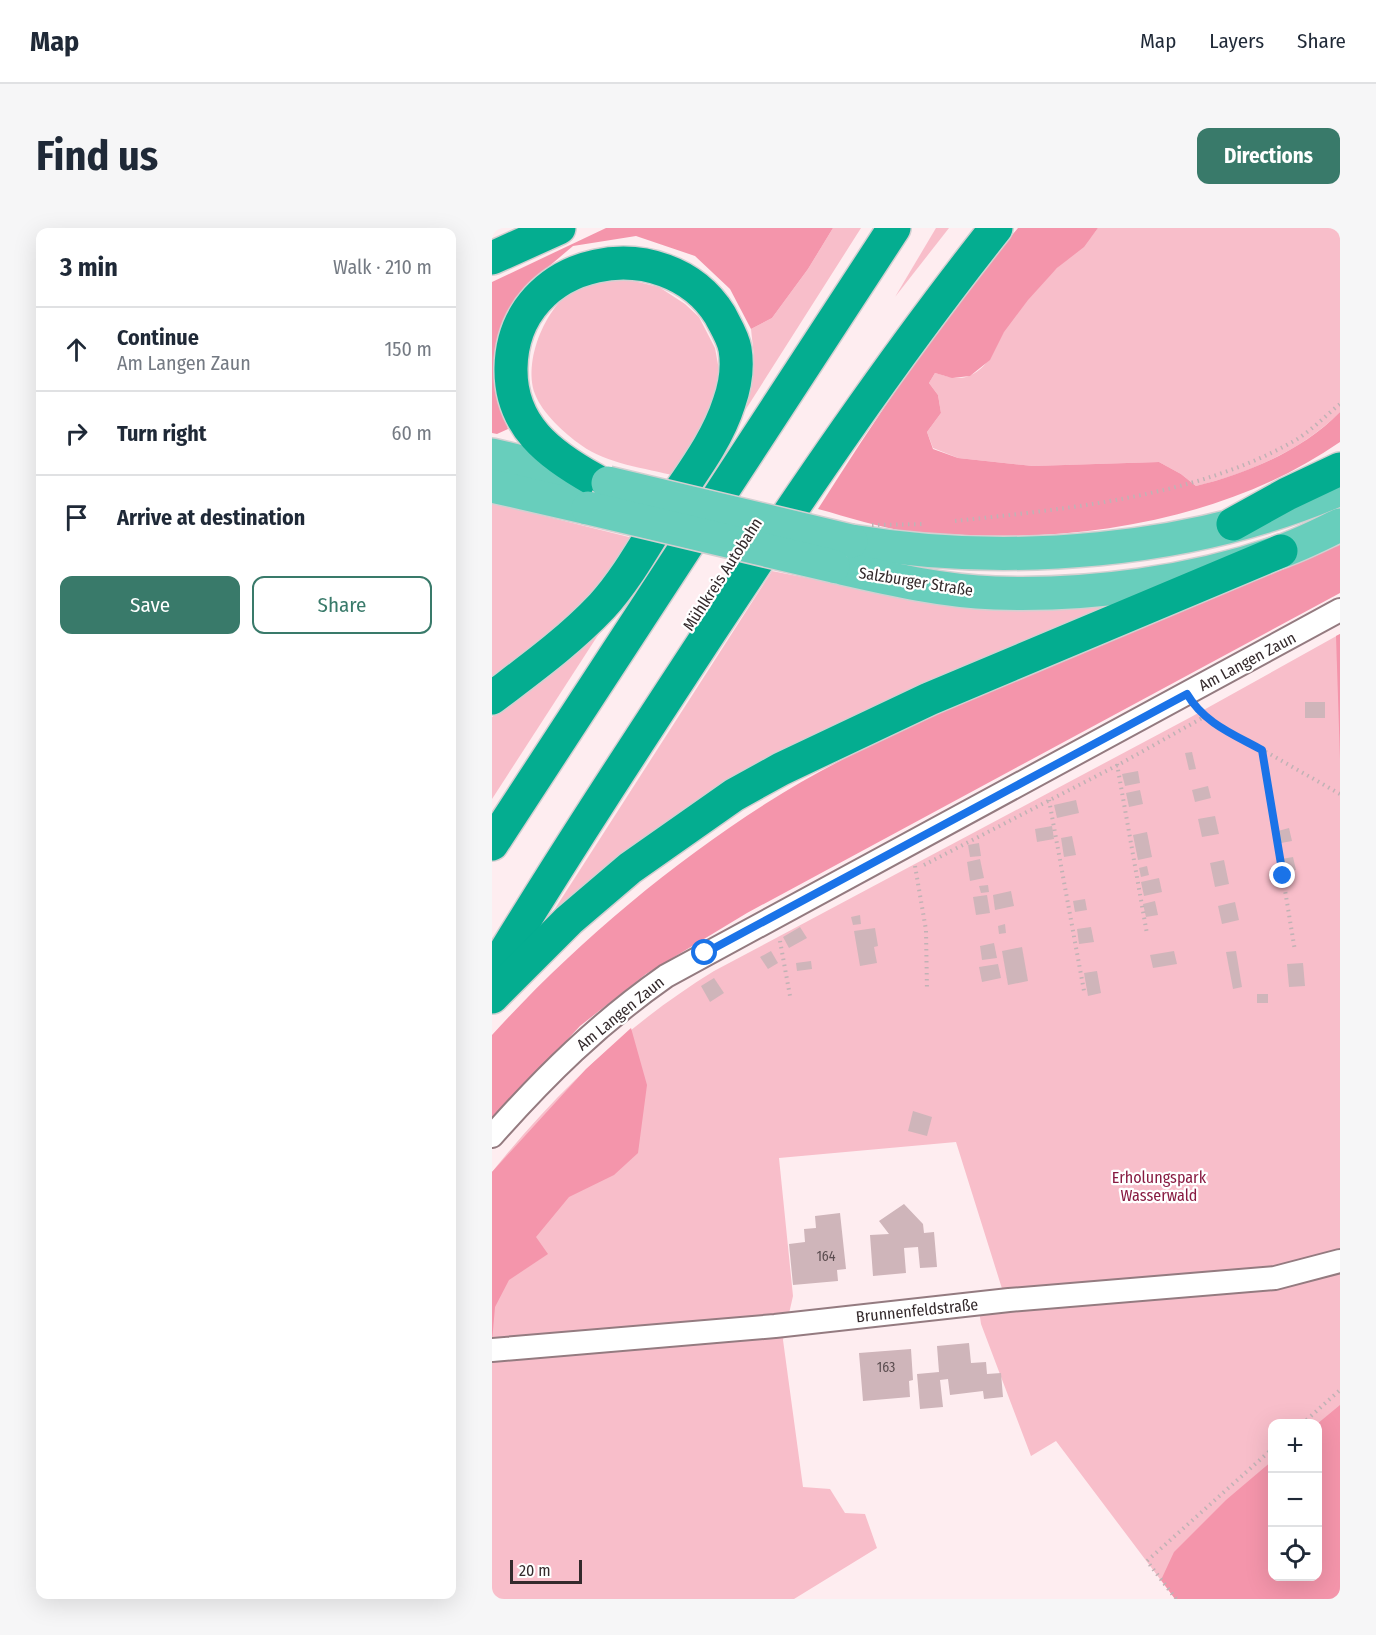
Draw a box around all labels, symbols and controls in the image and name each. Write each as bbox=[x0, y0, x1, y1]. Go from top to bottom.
text: Map bbox=[30, 25, 79, 58]
text: Map bbox=[1140, 28, 1176, 54]
text: Layers bbox=[1209, 28, 1264, 54]
text: Share bbox=[1297, 28, 1346, 54]
button: Directions bbox=[1197, 128, 1340, 184]
text: Find us bbox=[36, 131, 158, 181]
text: 3 min bbox=[60, 252, 118, 283]
text: Walk · 210 m bbox=[333, 255, 432, 279]
text: Continue bbox=[117, 324, 199, 351]
icon: ahead bbox=[60, 333, 93, 366]
text: 150 m bbox=[385, 337, 432, 361]
text: Am Langen Zaun bbox=[117, 351, 251, 375]
icon: right bbox=[60, 417, 93, 450]
text: Turn right bbox=[117, 420, 206, 447]
text: 60 m bbox=[392, 421, 432, 445]
icon: arrive bbox=[60, 501, 93, 534]
text: Arrive at destination bbox=[117, 504, 305, 531]
street label: Mühlkreis Autobahn bbox=[679, 514, 766, 634]
street label: Salzburger Straße bbox=[857, 563, 975, 600]
button: Save bbox=[60, 576, 240, 634]
button: Share bbox=[252, 576, 432, 634]
street label: Am Langen Zaun bbox=[1196, 628, 1299, 695]
route end bbox=[1269, 862, 1295, 888]
route start bbox=[691, 939, 717, 965]
street label: Am Langen Zaun bbox=[573, 972, 668, 1054]
park label: Erholungspark Wasserwald bbox=[1112, 1168, 1207, 1205]
house number: 164 bbox=[816, 1248, 836, 1265]
street label: Brunnenfeldstraße bbox=[855, 1295, 979, 1326]
house number: 163 bbox=[877, 1359, 895, 1376]
map controls bbox=[1268, 1419, 1322, 1581]
button: + bbox=[1268, 1419, 1322, 1473]
button: − bbox=[1268, 1473, 1322, 1527]
button: locate bbox=[1268, 1527, 1322, 1581]
scale bar bbox=[510, 1557, 582, 1584]
text: 20 m bbox=[519, 1561, 550, 1580]

